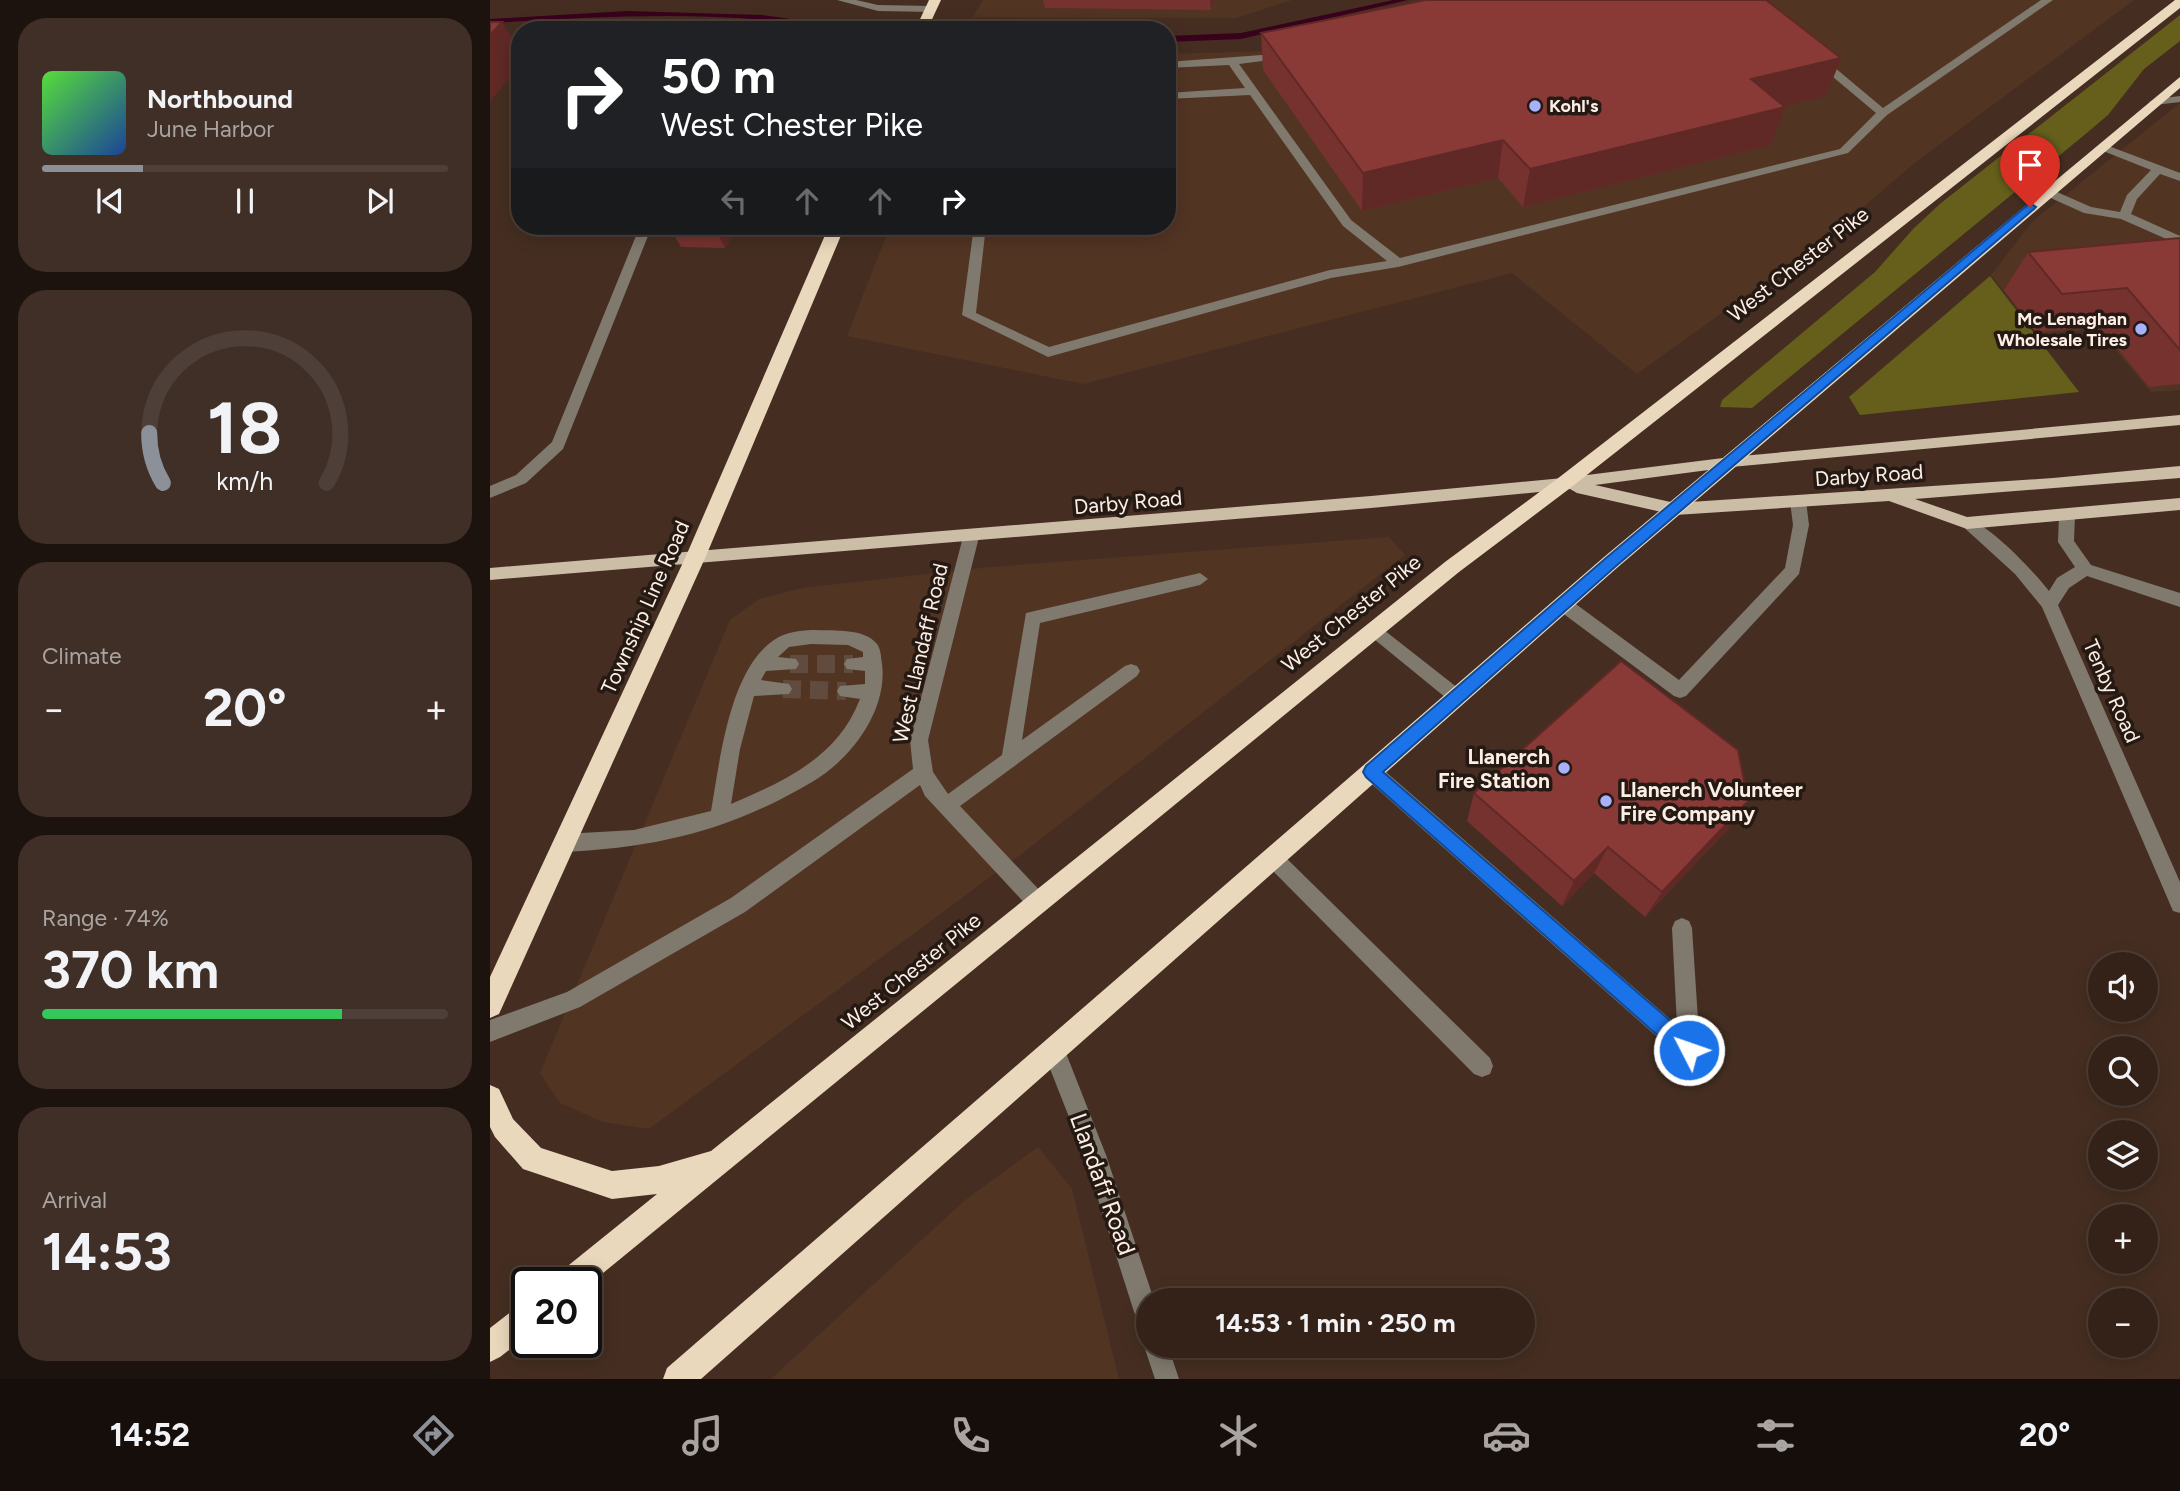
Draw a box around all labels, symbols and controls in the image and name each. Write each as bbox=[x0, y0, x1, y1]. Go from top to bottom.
text: 50 m bbox=[661, 46, 776, 105]
icon: right bbox=[546, 49, 637, 140]
text: Northbound bbox=[147, 83, 293, 115]
place label: Kohl's bbox=[1549, 95, 1599, 117]
marker: Kohl's bbox=[1527, 98, 1543, 114]
text: West Chester Pike bbox=[661, 106, 923, 144]
text: June Harbor bbox=[147, 115, 274, 143]
pin bbox=[2000, 135, 2060, 207]
icon: arrive bbox=[2011, 146, 2049, 184]
icon: previous bbox=[91, 182, 129, 220]
icon: pause bbox=[226, 182, 264, 220]
icon: next bbox=[361, 182, 399, 220]
icon: left bbox=[715, 182, 753, 220]
icon: ahead bbox=[788, 182, 826, 220]
icon: ahead bbox=[861, 182, 899, 220]
icon: right bbox=[934, 182, 972, 220]
street label: West Chester Pike bbox=[1723, 201, 1873, 327]
place label: Mc Lenaghan Wholesale Tires bbox=[1997, 308, 2128, 351]
marker: Mc Lenaghan Wholesale Tires bbox=[2133, 321, 2149, 337]
text: 18 bbox=[207, 385, 283, 472]
street label: Darby Road bbox=[1814, 459, 1924, 491]
text: km/h bbox=[216, 466, 274, 496]
street label: Darby Road bbox=[1073, 485, 1183, 519]
street label: Township Line Road bbox=[596, 517, 694, 697]
street label: West Chester Pike bbox=[1276, 549, 1426, 677]
street label: West Llandaff Road bbox=[887, 561, 953, 745]
street label: Tenby Road bbox=[2078, 636, 2146, 746]
text: Climate bbox=[42, 642, 121, 670]
text: 20° bbox=[203, 677, 287, 739]
text: − bbox=[42, 686, 66, 732]
text: + bbox=[424, 686, 448, 732]
place label: Llanerch Fire Station bbox=[1438, 744, 1550, 793]
marker: Llanerch Fire Station bbox=[1556, 760, 1572, 776]
place label: Llanerch Volunteer Fire Company bbox=[1620, 777, 1803, 826]
marker: Llanerch Volunteer Fire Company bbox=[1598, 793, 1614, 809]
text: Range · 74% bbox=[42, 904, 169, 932]
street label: West Chester Pike bbox=[836, 907, 986, 1035]
text: 370 km bbox=[42, 939, 219, 1001]
map controls bbox=[2088, 952, 2158, 1358]
button: sound bbox=[2088, 952, 2158, 1022]
position arrow bbox=[1652, 1013, 1726, 1087]
button: search bbox=[2088, 1036, 2158, 1106]
street label: Llandaff Road bbox=[1064, 1109, 1142, 1259]
button: layers bbox=[2088, 1120, 2158, 1190]
text: Arrival bbox=[42, 1186, 107, 1214]
button: + bbox=[2088, 1204, 2158, 1274]
text: 14:53 bbox=[42, 1221, 172, 1283]
speed limit sign: 20 bbox=[511, 1267, 602, 1358]
button: − bbox=[2088, 1288, 2158, 1358]
text: 14:53 · 1 min · 250 m bbox=[1215, 1307, 1456, 1339]
icon: directions bbox=[409, 1411, 458, 1460]
icon: music bbox=[678, 1411, 727, 1460]
icon: phone bbox=[946, 1411, 995, 1460]
icon: climate bbox=[1214, 1411, 1263, 1460]
icon: car bbox=[1482, 1411, 1531, 1460]
icon: filters bbox=[1751, 1411, 1800, 1460]
text: 14:52 bbox=[110, 1416, 190, 1454]
text: 20° bbox=[2019, 1416, 2070, 1454]

